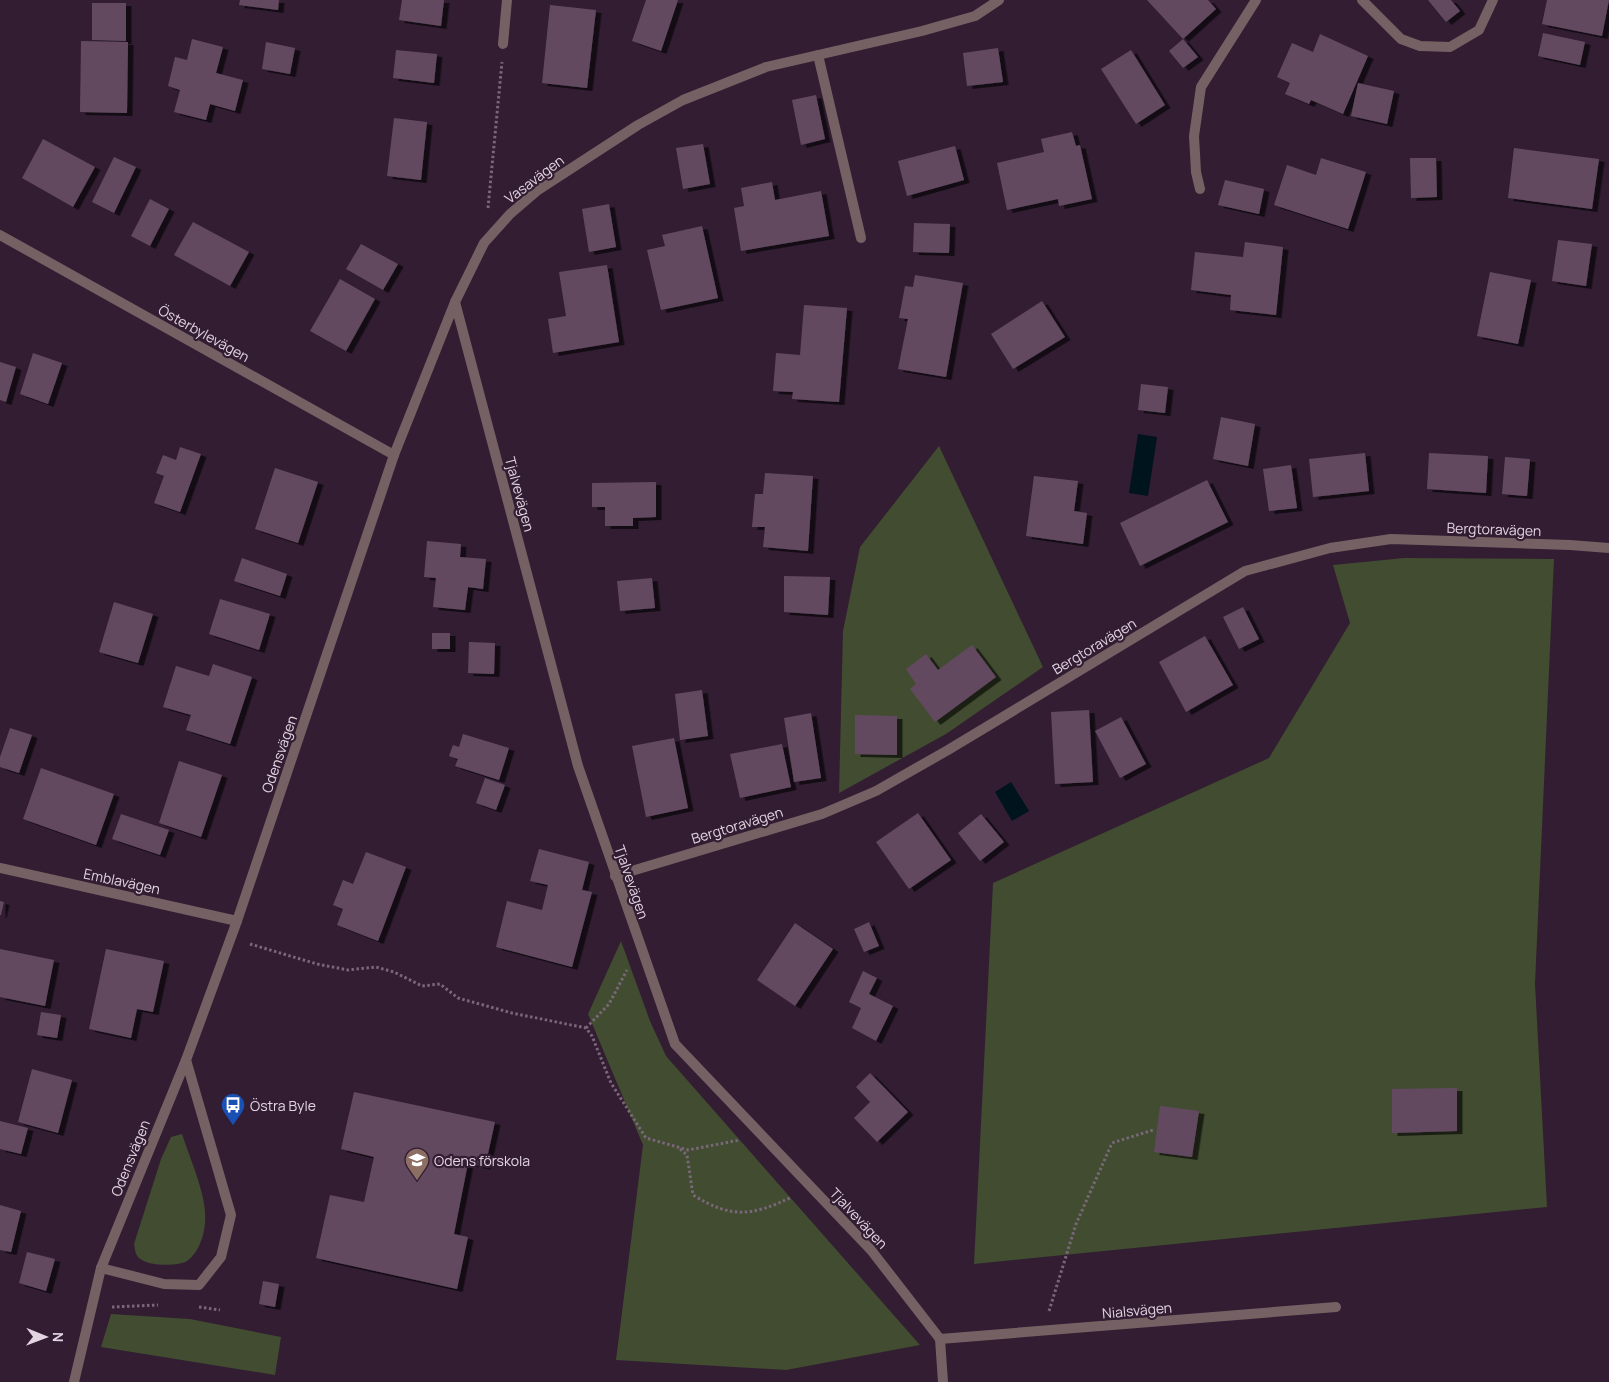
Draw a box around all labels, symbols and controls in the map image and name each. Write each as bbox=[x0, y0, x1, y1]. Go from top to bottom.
street label: Vasavägen bbox=[501, 150, 567, 208]
street label: Österbylevägen bbox=[155, 300, 253, 366]
street label: Tjalvevägen bbox=[501, 455, 539, 533]
street label: Bergtoravägen bbox=[1446, 518, 1542, 540]
street label: Bergtoravägen bbox=[1048, 613, 1140, 679]
street label: Odensvägen bbox=[257, 713, 301, 795]
street label: Bergtoravägen bbox=[689, 802, 785, 848]
street label: Tjalvevägen bbox=[611, 843, 653, 921]
street label: Emblavägen bbox=[82, 864, 162, 898]
bus stop icon: Östra Byle bbox=[220, 1092, 246, 1126]
place label: Östra Byle bbox=[250, 1096, 316, 1115]
street label: Odensvägen bbox=[106, 1117, 154, 1199]
school or university icon: Odens förskola bbox=[404, 1147, 430, 1181]
place label: Odens förskola bbox=[434, 1151, 530, 1170]
street label: Tjalvevägen bbox=[826, 1183, 892, 1253]
street label: Nialsvägen bbox=[1101, 1297, 1173, 1323]
north arrow bbox=[20, 1312, 70, 1362]
text: N bbox=[49, 1332, 68, 1342]

